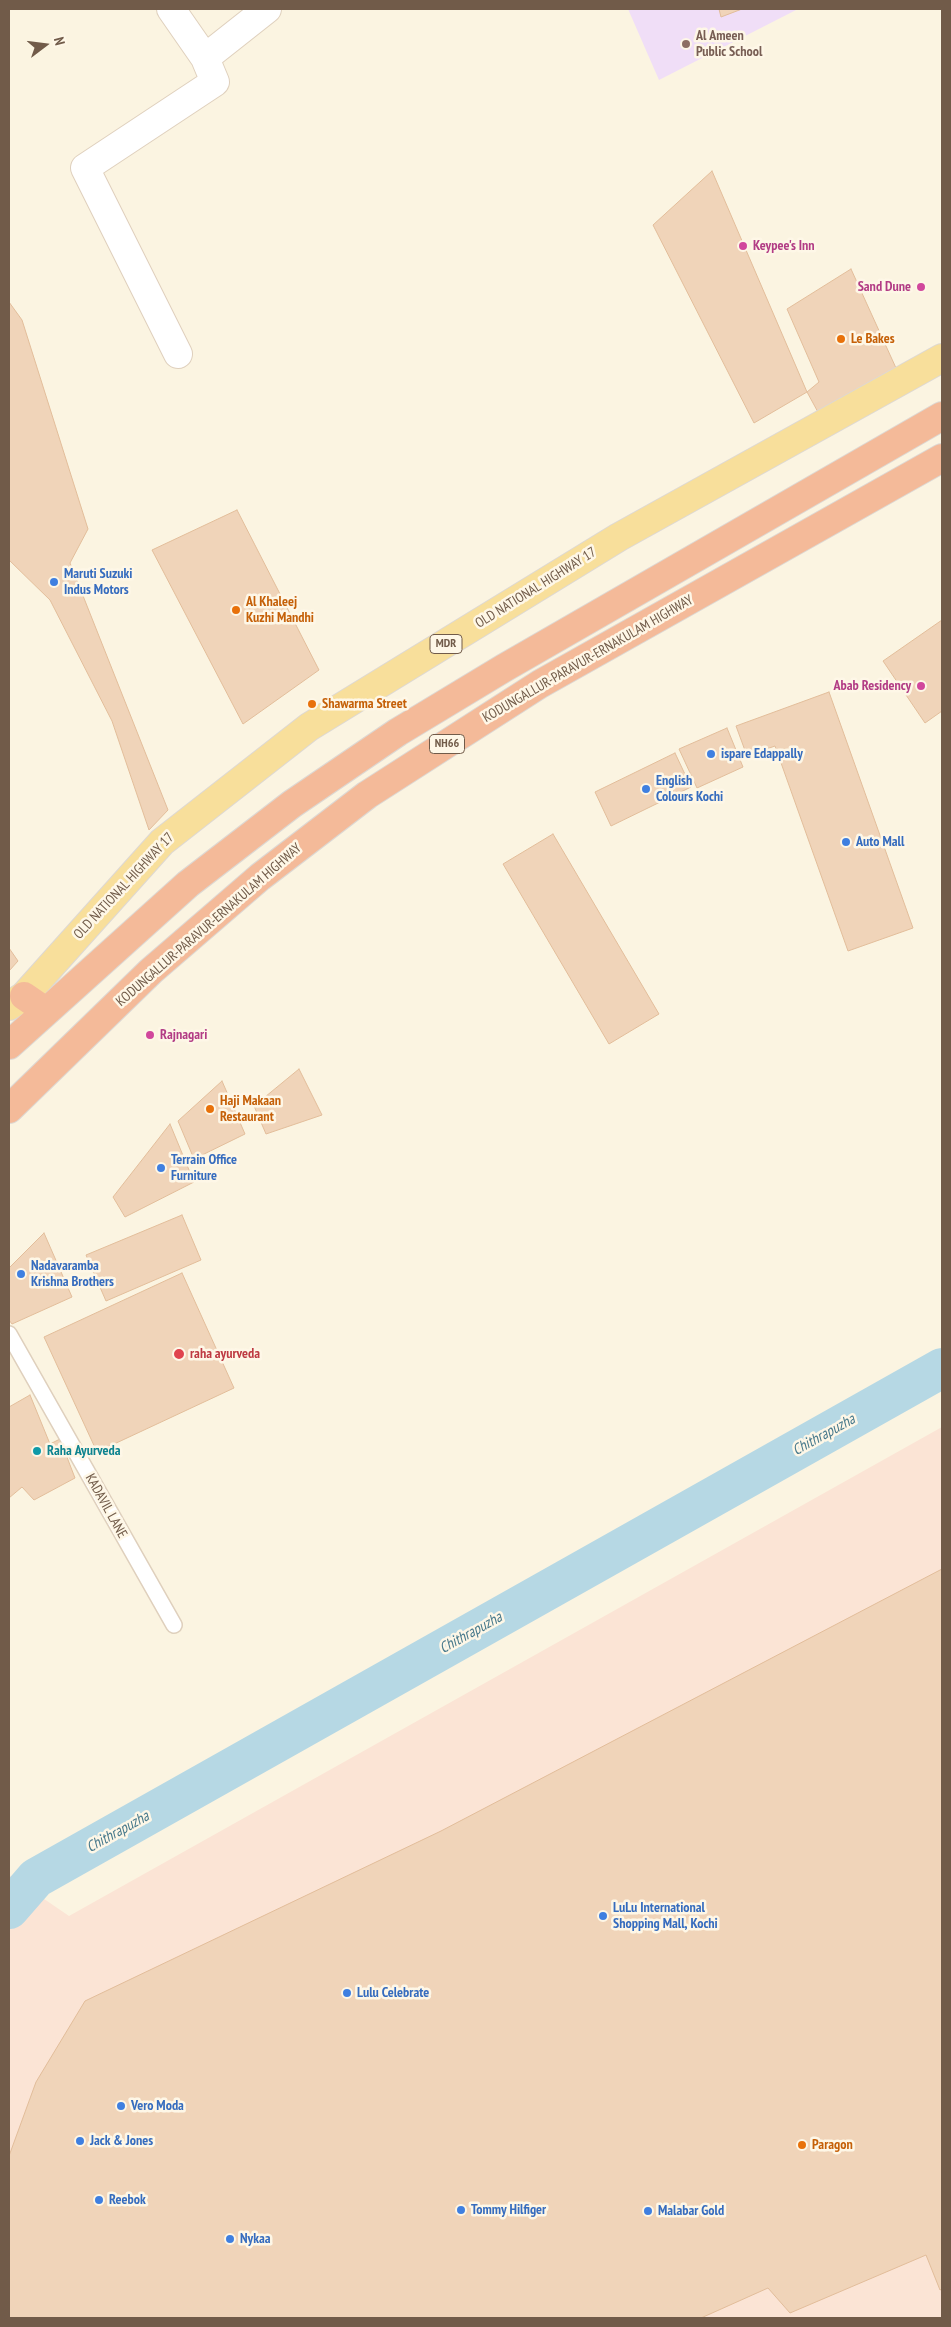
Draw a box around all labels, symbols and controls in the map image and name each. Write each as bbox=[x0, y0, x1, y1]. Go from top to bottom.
north arrow bbox=[20, 20, 70, 70]
place label: Al Ameen Public School bbox=[696, 28, 762, 60]
text: N bbox=[50, 35, 69, 47]
marker: Al Ameen Public School bbox=[680, 38, 692, 50]
place label: Keypee's Inn bbox=[753, 238, 815, 254]
marker: Keypee's Inn bbox=[737, 240, 749, 252]
place label: Sand Dune bbox=[858, 279, 911, 295]
marker: Sand Dune bbox=[915, 281, 927, 293]
place label: Le Bakes bbox=[851, 331, 895, 347]
marker: Le Bakes bbox=[835, 333, 847, 345]
street label: OLD NATIONAL HIGHWAY 17 bbox=[472, 544, 600, 632]
place label: Maruti Suzuki Indus Motors bbox=[64, 566, 132, 598]
marker: Maruti Suzuki Indus Motors bbox=[48, 576, 60, 588]
street label: KODUNGALLUR-PARAVUR-ERNAKULAM HIGHWAY bbox=[480, 592, 696, 726]
place label: Al Khaleej Kuzhi Mandhi bbox=[246, 594, 314, 626]
marker: Al Khaleej Kuzhi Mandhi bbox=[230, 604, 242, 616]
road number: MDR bbox=[430, 634, 462, 654]
place label: Abab Residency bbox=[834, 678, 911, 694]
marker: Abab Residency bbox=[915, 680, 927, 692]
place label: Shawarma Street bbox=[322, 696, 407, 712]
marker: Shawarma Street bbox=[306, 698, 318, 710]
road number: NH66 bbox=[430, 734, 464, 754]
place label: ispare Edappally bbox=[721, 746, 803, 762]
marker: ispare Edappally bbox=[705, 748, 717, 760]
place label: English Colours Kochi bbox=[656, 773, 723, 806]
marker: English Colours Kochi bbox=[640, 783, 652, 795]
street label: OLD NATIONAL HIGHWAY 17 bbox=[70, 829, 178, 943]
place label: Auto Mall bbox=[856, 834, 904, 850]
marker: Auto Mall bbox=[840, 836, 852, 848]
street label: KODUNGALLUR-PARAVUR-ERNAKULAM HIGHWAY bbox=[113, 840, 305, 1010]
place label: Rajnagari bbox=[160, 1027, 207, 1043]
marker: Rajnagari bbox=[144, 1029, 156, 1041]
place label: Haji Makaan Restaurant bbox=[220, 1093, 281, 1126]
marker: Haji Makaan Restaurant bbox=[204, 1103, 216, 1115]
place label: Terrain Office Furniture bbox=[171, 1152, 237, 1184]
marker: Terrain Office Furniture bbox=[155, 1162, 167, 1174]
place label: Nadavaramba Krishna Brothers bbox=[31, 1258, 114, 1290]
marker: Nadavaramba Krishna Brothers bbox=[15, 1268, 27, 1280]
place label: raha ayurveda bbox=[190, 1346, 260, 1362]
marker: raha ayurveda bbox=[172, 1347, 186, 1361]
water label: Chithrapuzha bbox=[790, 1411, 858, 1459]
place label: Raha Ayurveda bbox=[47, 1443, 121, 1459]
marker: Raha Ayurveda bbox=[31, 1445, 43, 1457]
street label: KADAVIL LANE bbox=[81, 1471, 131, 1541]
water label: Chithrapuzha bbox=[437, 1609, 505, 1657]
water label: Chithrapuzha bbox=[84, 1808, 152, 1856]
place label: LuLu International Shopping Mall, Kochi bbox=[613, 1900, 718, 1932]
marker: LuLu International Shopping Mall, Kochi bbox=[597, 1910, 609, 1922]
place label: Lulu Celebrate bbox=[357, 1985, 429, 2001]
marker: Lulu Celebrate bbox=[341, 1987, 353, 1999]
place label: Vero Moda bbox=[131, 2098, 184, 2114]
marker: Vero Moda bbox=[115, 2100, 127, 2112]
place label: Jack & Jones bbox=[90, 2133, 153, 2149]
marker: Jack & Jones bbox=[74, 2135, 86, 2147]
place label: Paragon bbox=[812, 2137, 853, 2153]
marker: Paragon bbox=[796, 2139, 808, 2151]
place label: Reebok bbox=[109, 2192, 146, 2208]
marker: Reebok bbox=[93, 2194, 105, 2206]
place label: Tommy Hilfiger bbox=[471, 2202, 546, 2218]
place label: Malabar Gold bbox=[658, 2203, 724, 2219]
marker: Tommy Hilfiger bbox=[455, 2204, 467, 2216]
marker: Malabar Gold bbox=[642, 2205, 654, 2217]
place label: Nykaa bbox=[240, 2231, 270, 2247]
marker: Nykaa bbox=[224, 2233, 236, 2245]

